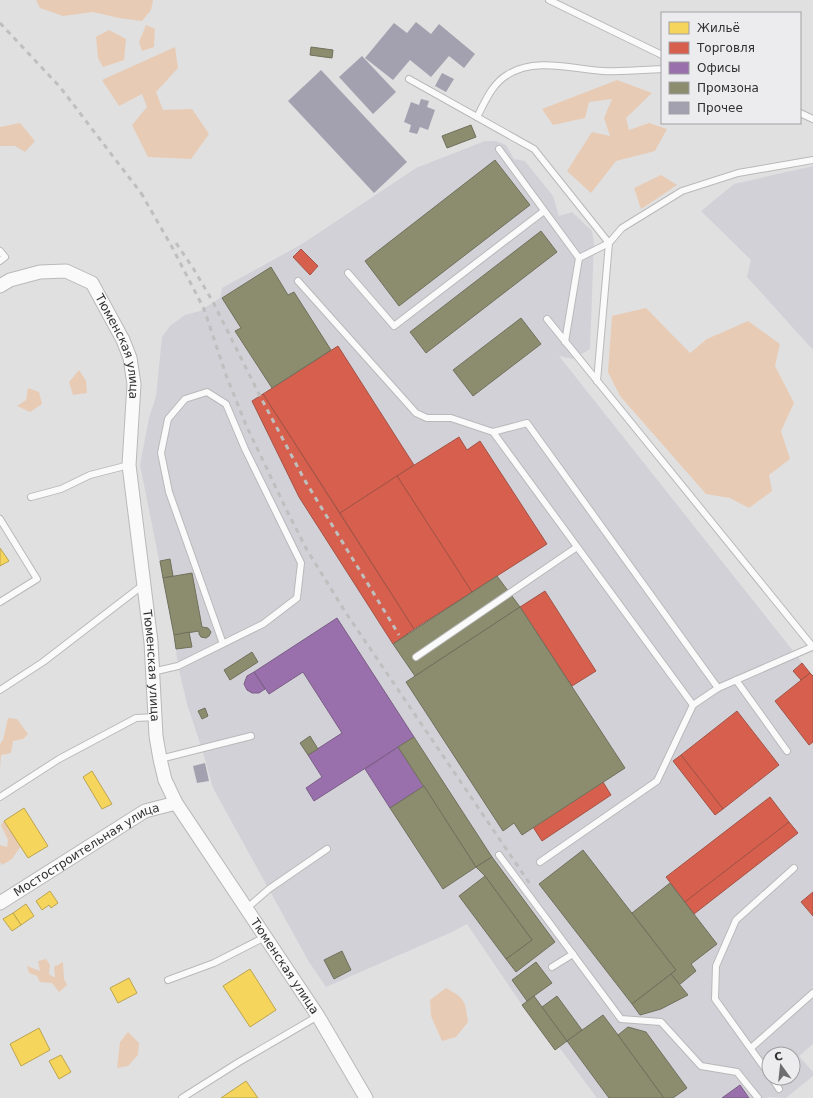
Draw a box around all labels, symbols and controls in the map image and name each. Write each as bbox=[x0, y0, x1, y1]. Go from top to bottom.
legend bbox=[661, 12, 801, 124]
text: Жильё bbox=[697, 21, 740, 35]
text: Торговля bbox=[696, 41, 755, 55]
text: Офисы bbox=[697, 61, 741, 75]
text: Промзона bbox=[697, 81, 759, 95]
text: Прочее bbox=[697, 101, 743, 115]
street label: Тюменская улица bbox=[92, 291, 141, 400]
street label: Тюменская улица bbox=[140, 608, 162, 722]
street label: Мостостроительная улица bbox=[11, 801, 161, 899]
street label: Тюменская улица bbox=[247, 915, 322, 1017]
north arrow bbox=[761, 1046, 801, 1086]
text: С bbox=[773, 1049, 784, 1064]

